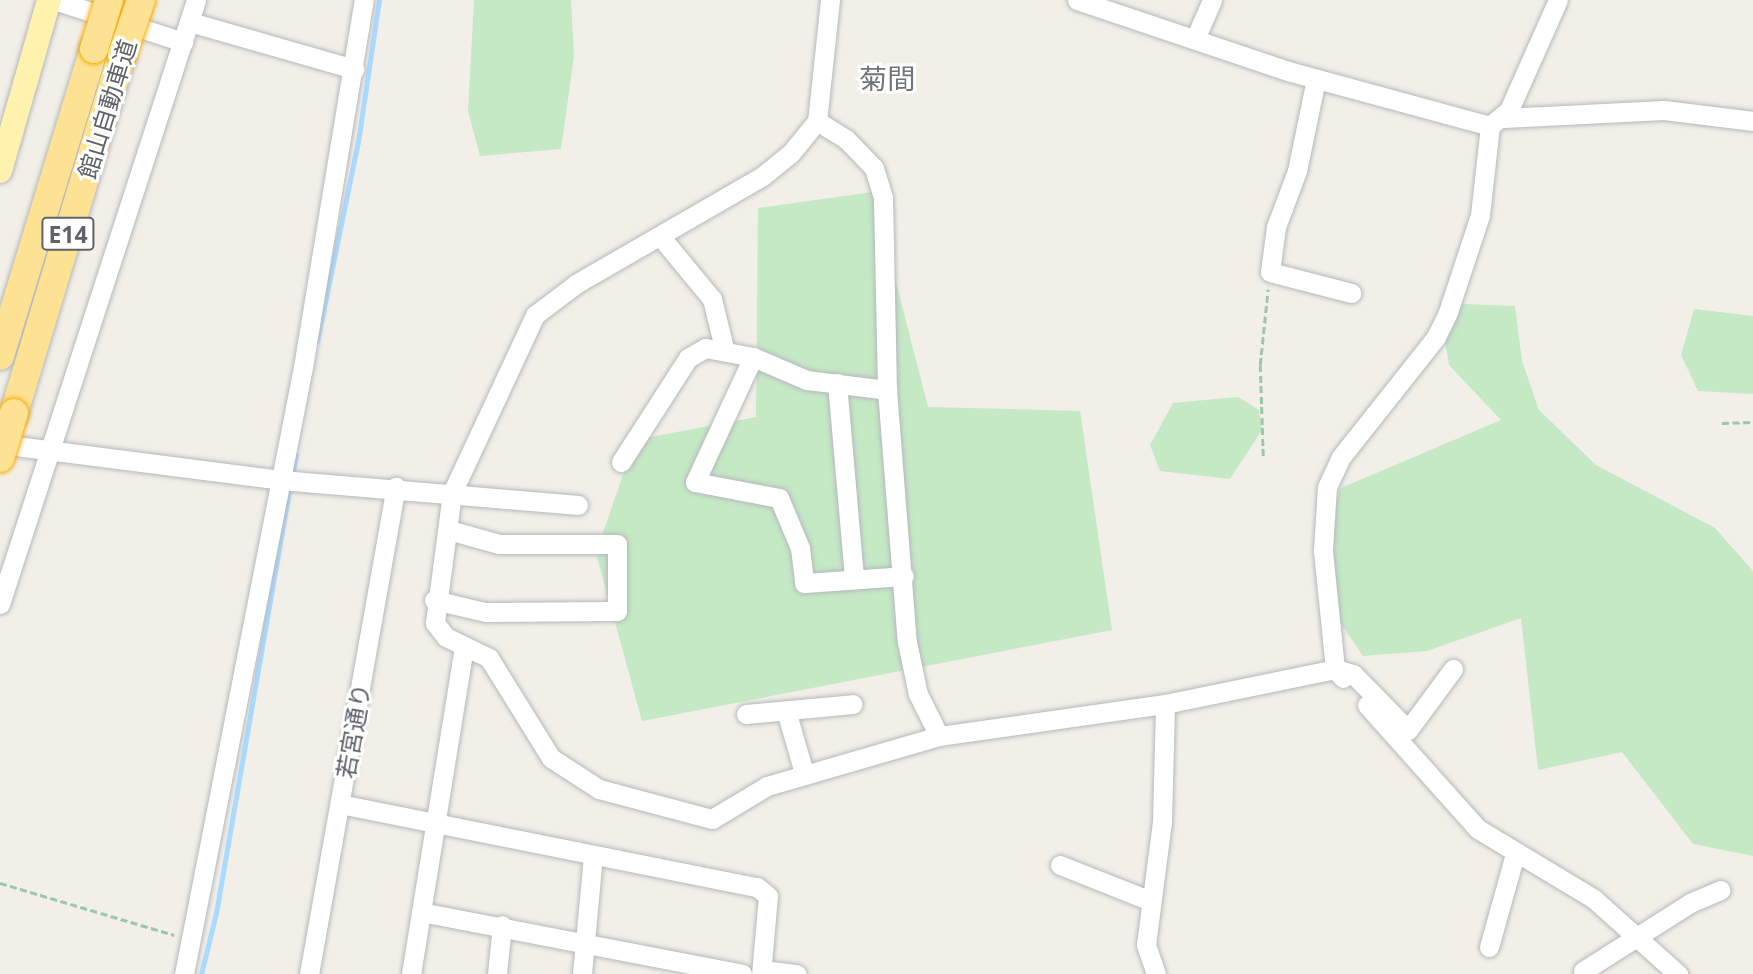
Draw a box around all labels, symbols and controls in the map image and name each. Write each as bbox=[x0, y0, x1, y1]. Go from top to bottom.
street label: 館山自動車道 bbox=[72, 36, 142, 182]
district label: 菊間 bbox=[859, 61, 915, 95]
road number: E14 bbox=[40, 215, 96, 254]
street label: 若宮通り bbox=[330, 681, 376, 781]

